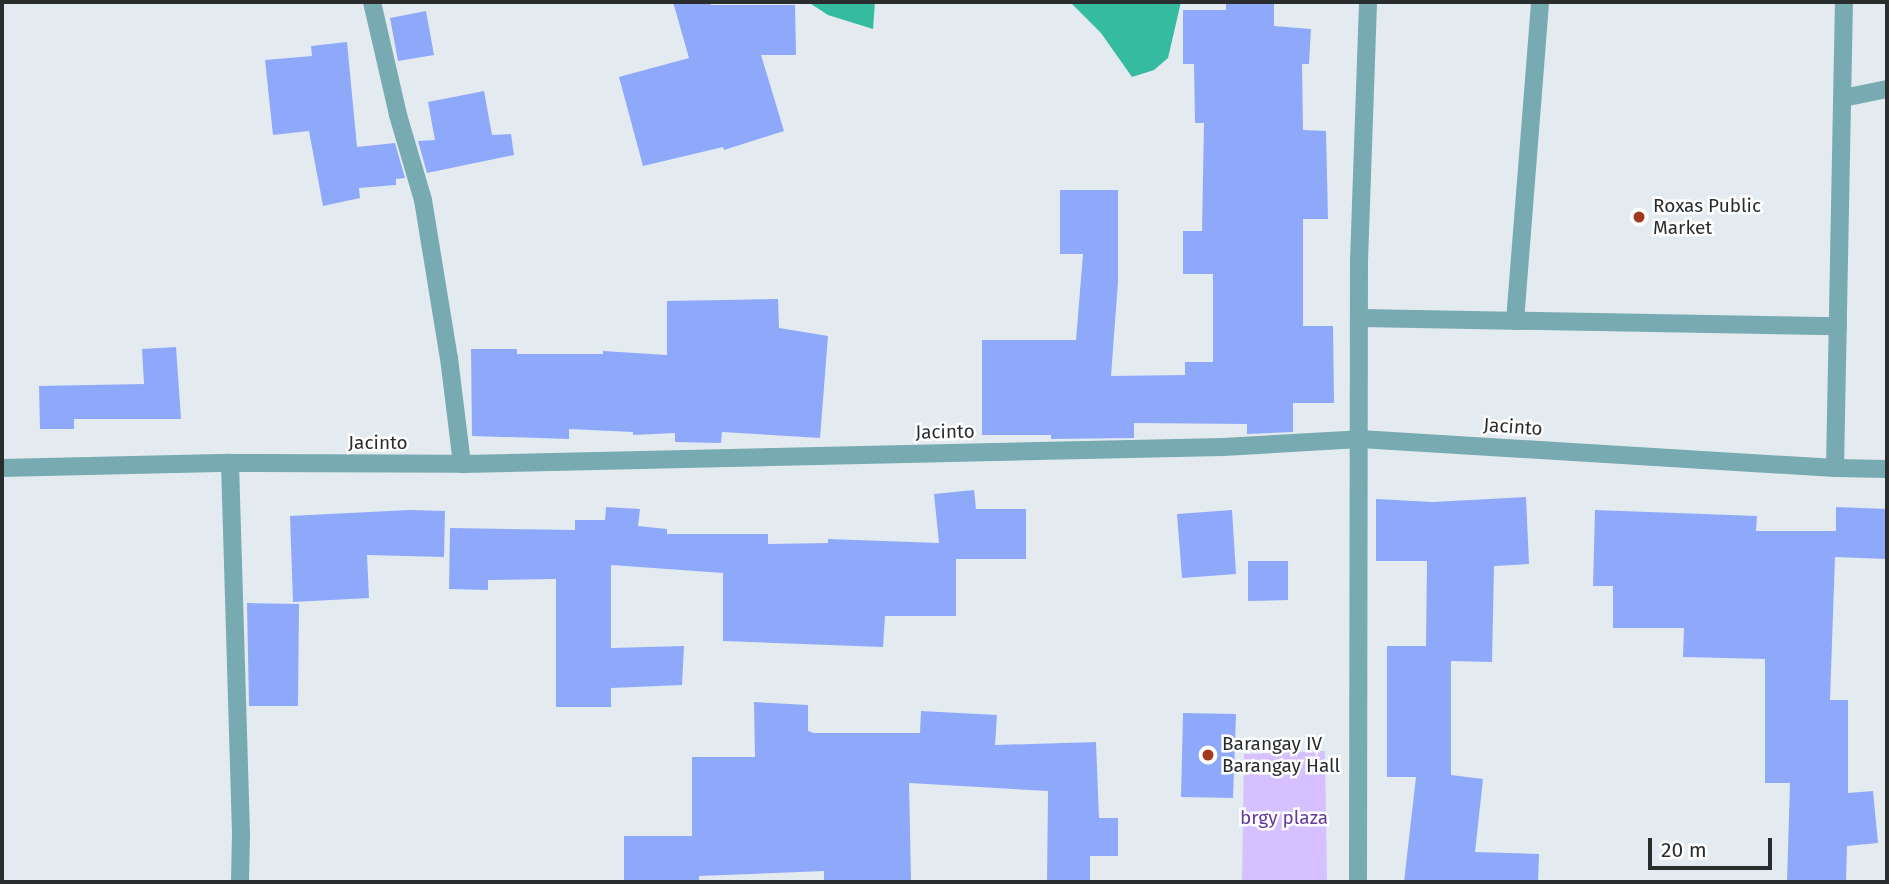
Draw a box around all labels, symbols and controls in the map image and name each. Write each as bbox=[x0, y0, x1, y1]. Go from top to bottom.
place label: Roxas Public Market bbox=[1653, 195, 1761, 239]
marker: Roxas Public Market bbox=[1631, 209, 1647, 225]
street label: Jacinto bbox=[1483, 414, 1543, 440]
street label: Jacinto bbox=[915, 420, 975, 444]
street label: Jacinto bbox=[348, 432, 408, 454]
place label: Barangay IV Barangay Hall bbox=[1222, 733, 1340, 777]
marker: Barangay IV Barangay Hall bbox=[1200, 747, 1216, 763]
park label: brgy plaza bbox=[1240, 807, 1328, 829]
scale bar bbox=[1651, 824, 1775, 868]
text: 20 m bbox=[1661, 837, 1707, 863]

